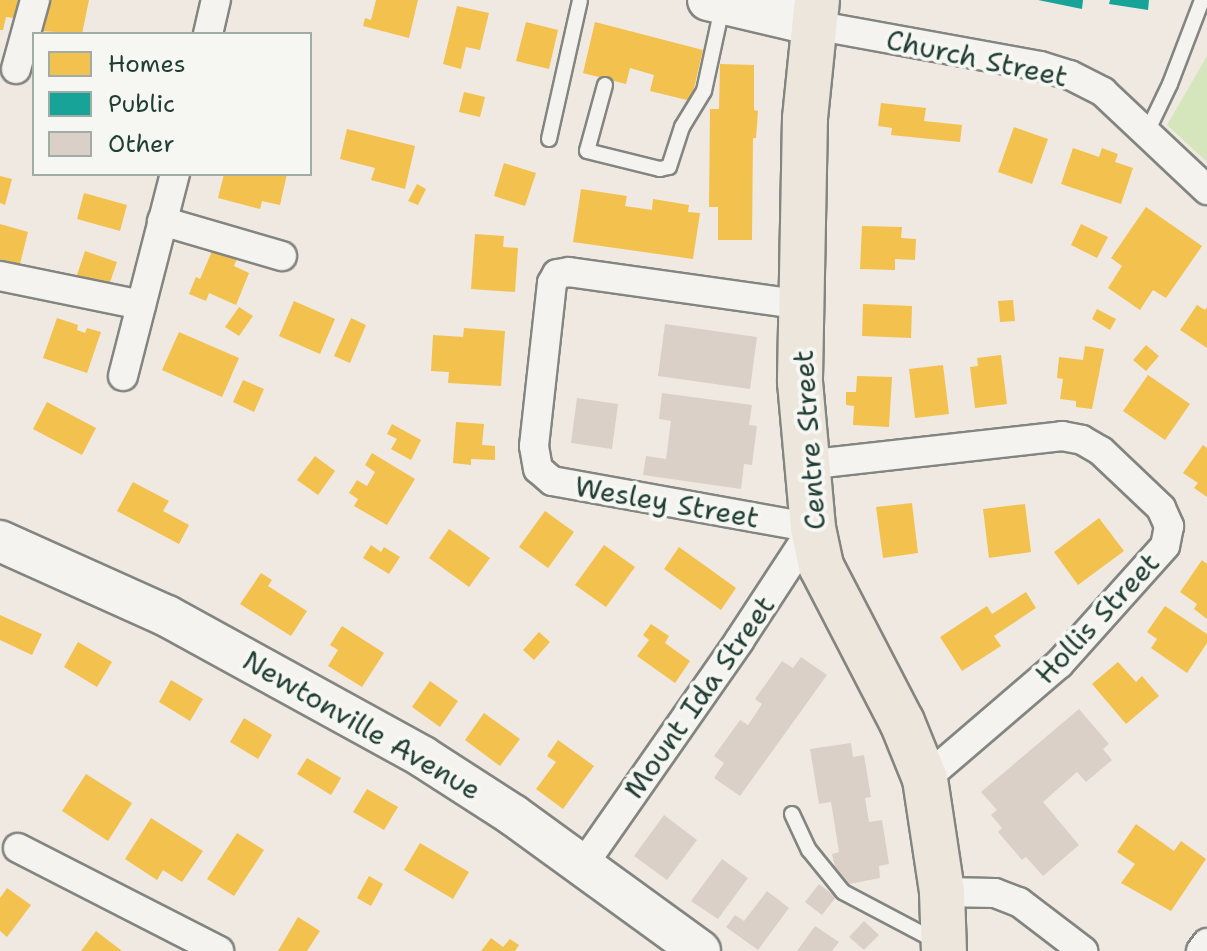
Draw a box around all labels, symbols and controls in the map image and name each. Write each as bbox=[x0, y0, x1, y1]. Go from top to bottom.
street label: Church Street bbox=[883, 22, 1071, 94]
legend bbox=[32, 32, 312, 176]
text: Homes bbox=[108, 48, 186, 80]
text: Public bbox=[108, 88, 175, 120]
text: Other bbox=[108, 128, 175, 160]
street label: Centre Street bbox=[786, 349, 832, 531]
street label: Wesley Street bbox=[572, 469, 762, 535]
street label: Hollis Street bbox=[1028, 546, 1166, 690]
street label: Mount Ida Street bbox=[617, 589, 781, 805]
street label: Newtonville Avenue bbox=[237, 643, 487, 807]

